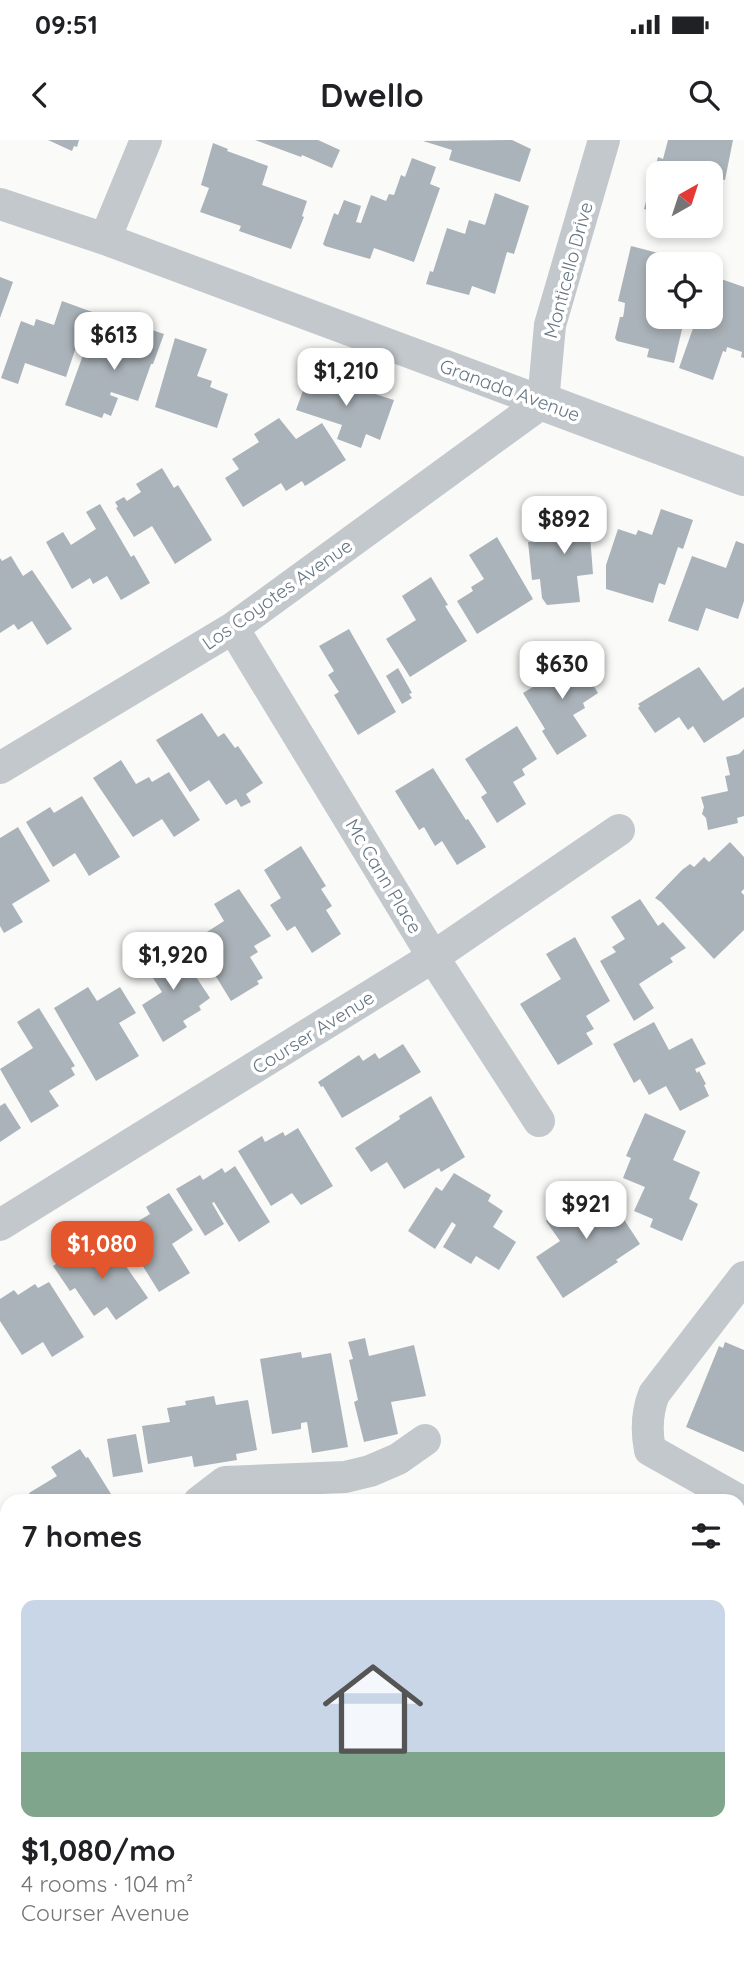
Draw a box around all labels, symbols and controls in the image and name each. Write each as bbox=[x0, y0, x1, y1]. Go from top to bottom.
text: 09:51 bbox=[35, 8, 98, 41]
text: Dwello bbox=[320, 75, 424, 115]
icon: back bbox=[21, 76, 59, 114]
icon: search bbox=[685, 76, 723, 114]
north arrow bbox=[646, 161, 723, 238]
map controls bbox=[646, 161, 723, 329]
street label: Monticello Drive bbox=[538, 199, 598, 341]
button: locate bbox=[646, 252, 723, 329]
pin: $613 bbox=[73, 313, 155, 372]
text: $613 bbox=[90, 320, 138, 349]
pin: $1,210 bbox=[289, 348, 403, 408]
street label: Granada Avenue bbox=[437, 353, 583, 427]
text: $1,210 bbox=[313, 356, 379, 385]
pin: $892 bbox=[523, 496, 605, 556]
text: $892 bbox=[538, 504, 590, 533]
street label: Los Coyotes Avenue bbox=[197, 533, 357, 655]
pin: $630 bbox=[521, 642, 603, 701]
text: $630 bbox=[536, 649, 588, 678]
street label: Mc Cann Place bbox=[340, 814, 428, 938]
pin: $1,920 bbox=[116, 932, 230, 992]
text: $1,920 bbox=[138, 940, 208, 969]
street label: Courser Avenue bbox=[248, 985, 378, 1079]
pin: $921 bbox=[545, 1182, 627, 1241]
text: $921 bbox=[562, 1189, 610, 1218]
pin: $1,080 bbox=[45, 1222, 159, 1281]
text: $1,080 bbox=[67, 1229, 137, 1258]
text: 7 homes bbox=[21, 1517, 142, 1555]
icon: filters bbox=[687, 1517, 725, 1555]
icon: home bbox=[310, 1646, 436, 1772]
text: $1,080/mo bbox=[21, 1831, 176, 1869]
text: 4 rooms · 104 m² bbox=[21, 1869, 193, 1898]
text: Courser Avenue bbox=[21, 1898, 189, 1927]

